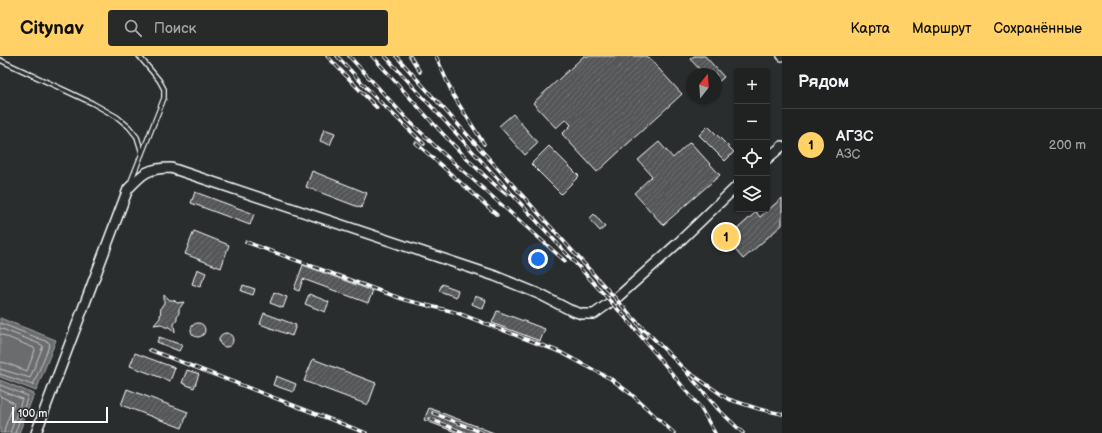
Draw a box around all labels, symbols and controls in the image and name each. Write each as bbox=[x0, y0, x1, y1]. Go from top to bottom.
search box bbox=[108, 10, 388, 46]
text: Citynav bbox=[20, 17, 84, 40]
icon: search bbox=[122, 17, 144, 39]
text: Поиск bbox=[154, 19, 197, 38]
text: Карта bbox=[851, 20, 890, 37]
text: Маршрут bbox=[912, 20, 972, 37]
text: Сохранённые bbox=[994, 20, 1082, 37]
north arrow bbox=[686, 68, 722, 104]
map controls bbox=[734, 68, 770, 212]
button: + bbox=[734, 68, 770, 104]
text: Рядом bbox=[798, 72, 849, 92]
button: − bbox=[734, 104, 770, 140]
text: АГЗС bbox=[836, 127, 873, 146]
text: 1 bbox=[808, 137, 814, 153]
text: 200 m bbox=[1049, 137, 1086, 153]
button: locate bbox=[734, 140, 770, 176]
text: АЗС bbox=[836, 146, 860, 162]
button: layers bbox=[734, 176, 770, 212]
pin: 1 bbox=[713, 222, 739, 252]
your location bbox=[528, 249, 548, 269]
scale bar bbox=[12, 405, 108, 424]
text: 100 m bbox=[18, 407, 47, 420]

